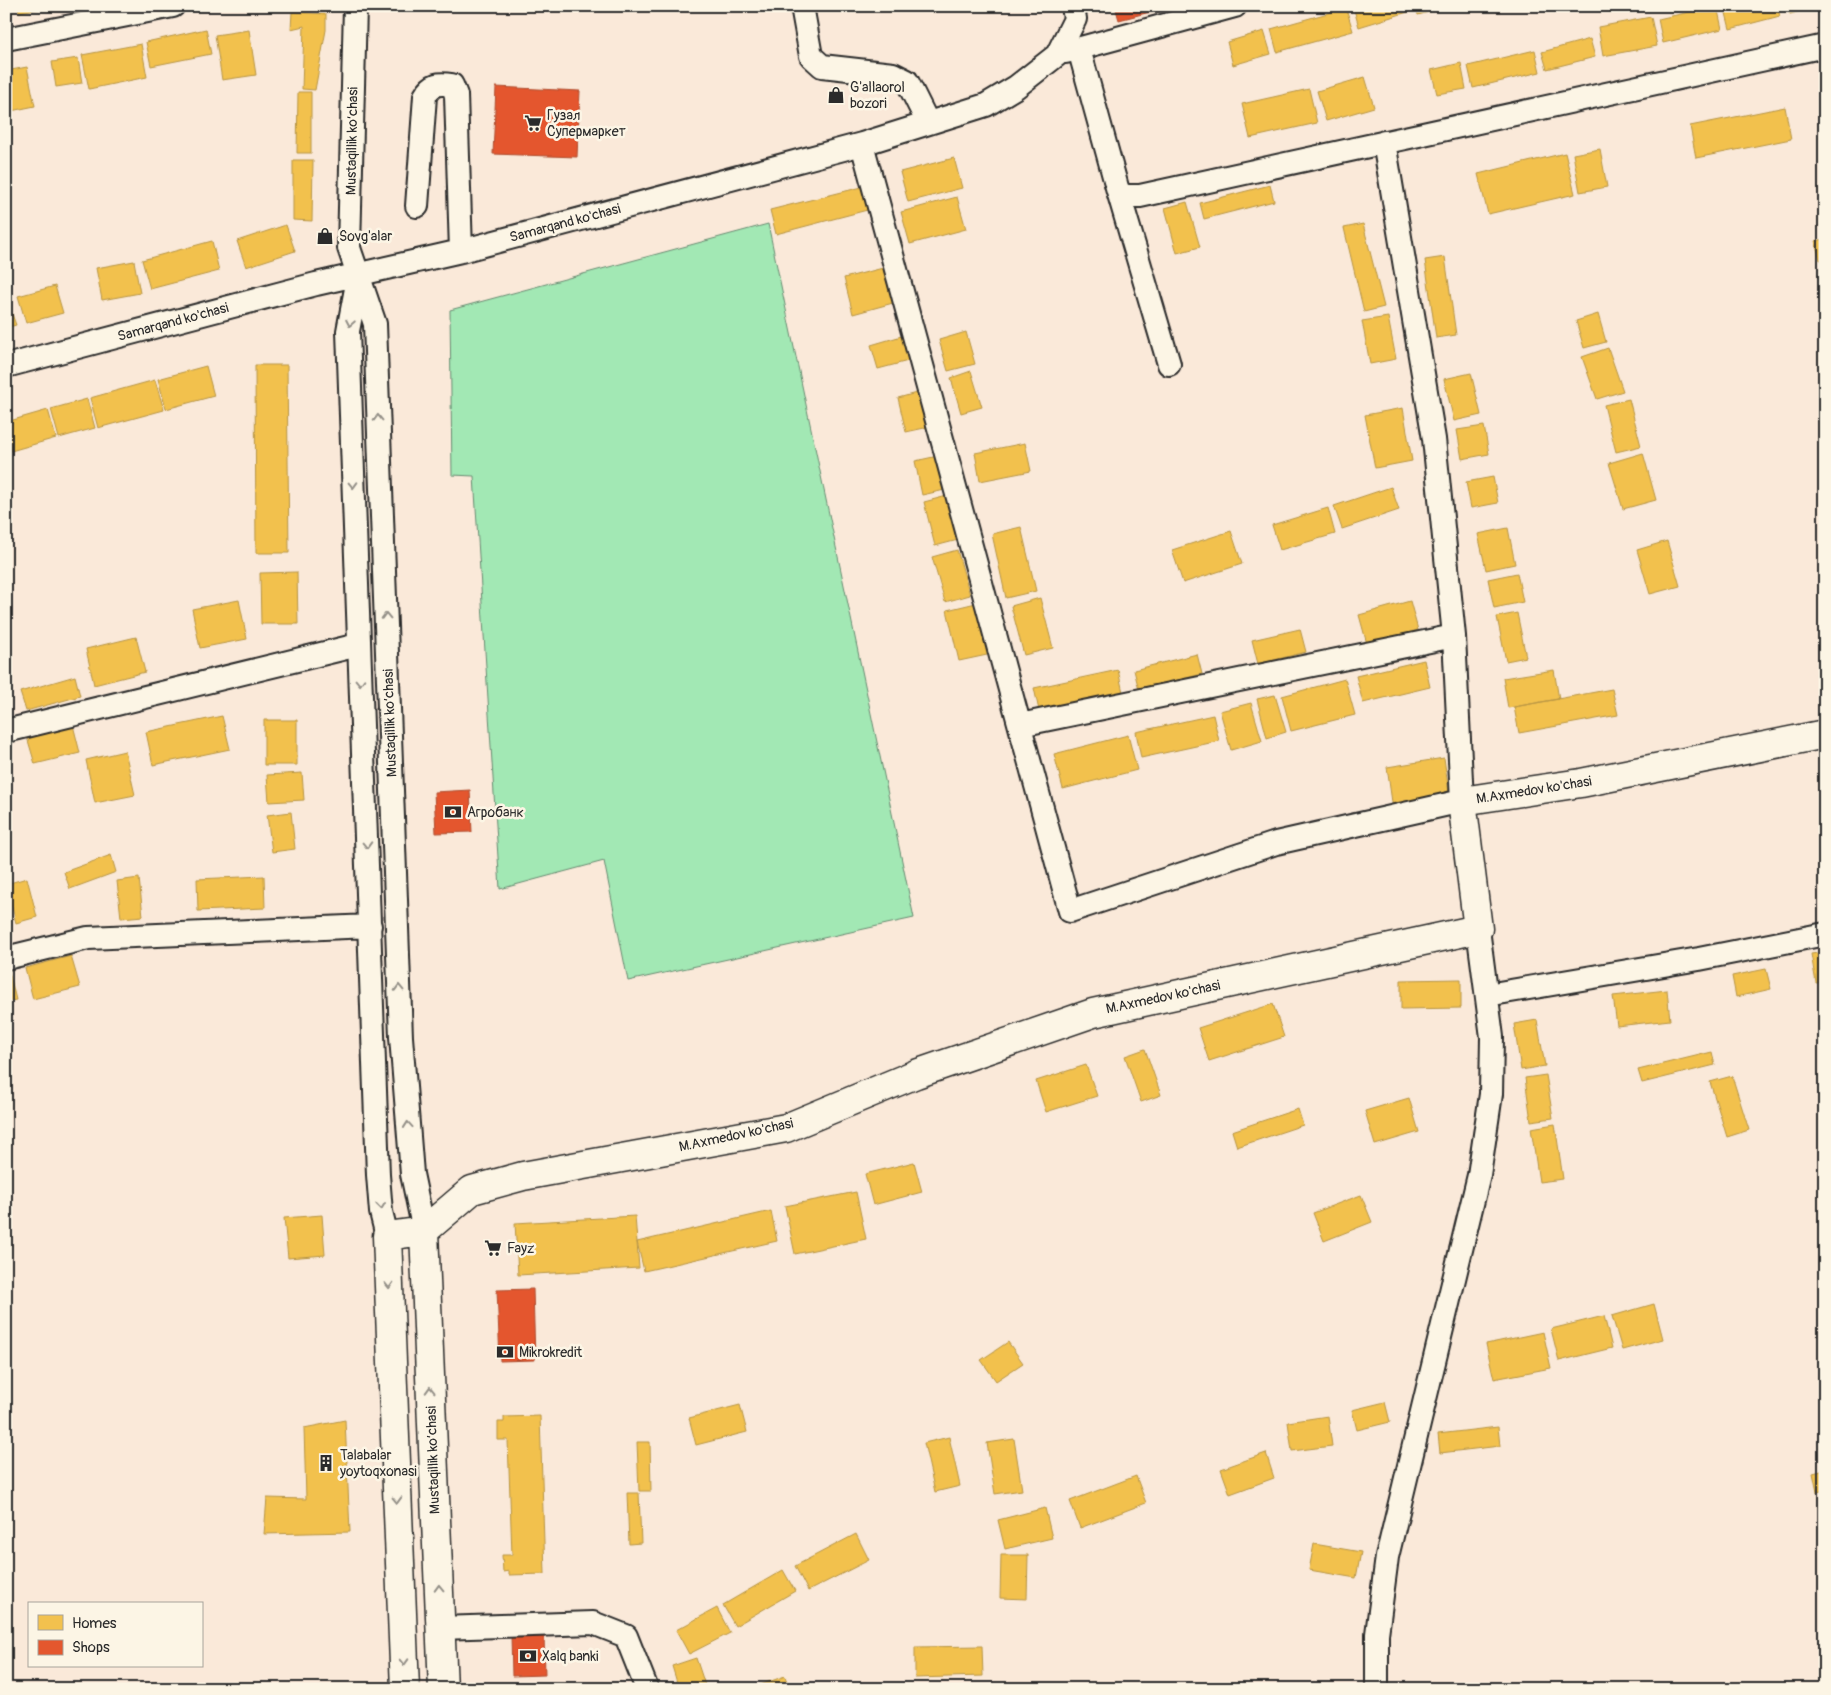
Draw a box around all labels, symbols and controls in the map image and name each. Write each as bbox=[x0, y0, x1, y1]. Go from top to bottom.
place label: G'allaorol bozori bbox=[850, 79, 905, 112]
shop icon: G'allaorol bozori bbox=[826, 85, 846, 105]
street label: Mustaqillik ko’chasi bbox=[343, 86, 361, 195]
place label: Гузал Супермаркет bbox=[547, 107, 626, 140]
supermarket icon: Гузал Супермаркет bbox=[523, 113, 543, 133]
street label: Samarqand ko'chasi bbox=[508, 200, 623, 246]
shop icon: Sovg'alar bbox=[315, 226, 335, 246]
place label: Sovg'alar bbox=[339, 228, 392, 245]
street label: Samarqand ko'chasi bbox=[116, 299, 231, 345]
one-way arrow bbox=[345, 318, 355, 327]
one-way arrow bbox=[373, 414, 384, 422]
one-way arrow bbox=[348, 482, 358, 489]
one-way arrow bbox=[380, 611, 391, 619]
street label: Mustaqillik ko’chasi bbox=[380, 668, 400, 777]
one-way arrow bbox=[354, 678, 365, 686]
street label: M.Axmedov ko'chasi bbox=[1475, 772, 1593, 808]
bank icon: Агробанк bbox=[443, 802, 463, 822]
place label: Агробанк bbox=[467, 804, 524, 821]
one-way arrow bbox=[361, 841, 372, 849]
street label: M.Axmedov ko'chasi bbox=[1104, 976, 1222, 1017]
one-way arrow bbox=[394, 984, 405, 992]
street label: M.Axmedov ko'chasi bbox=[677, 1114, 795, 1155]
one-way arrow bbox=[403, 1121, 414, 1129]
one-way arrow bbox=[375, 1202, 386, 1210]
supermarket icon: Fayz bbox=[483, 1238, 503, 1258]
place label: Fayz bbox=[507, 1240, 534, 1257]
one-way arrow bbox=[383, 1281, 394, 1289]
bank icon: Mikrokredit bbox=[495, 1342, 515, 1362]
place label: Mikrokredit bbox=[519, 1344, 582, 1361]
one-way arrow bbox=[425, 1386, 436, 1394]
street label: Mustaqillik ko’chasi bbox=[423, 1405, 443, 1514]
place label: Talabalar yoytoqxonasi bbox=[339, 1447, 417, 1480]
building icon: Talabalar yoytoqxonasi bbox=[316, 1453, 336, 1473]
one-way arrow bbox=[392, 1496, 403, 1504]
one-way arrow bbox=[433, 1583, 444, 1591]
legend bbox=[28, 1602, 202, 1668]
text: Homes bbox=[72, 1614, 117, 1633]
text: Shops bbox=[72, 1638, 110, 1657]
bank icon: Xalq banki bbox=[518, 1646, 538, 1666]
place label: Xalq banki bbox=[542, 1648, 599, 1665]
one-way arrow bbox=[399, 1659, 409, 1667]

